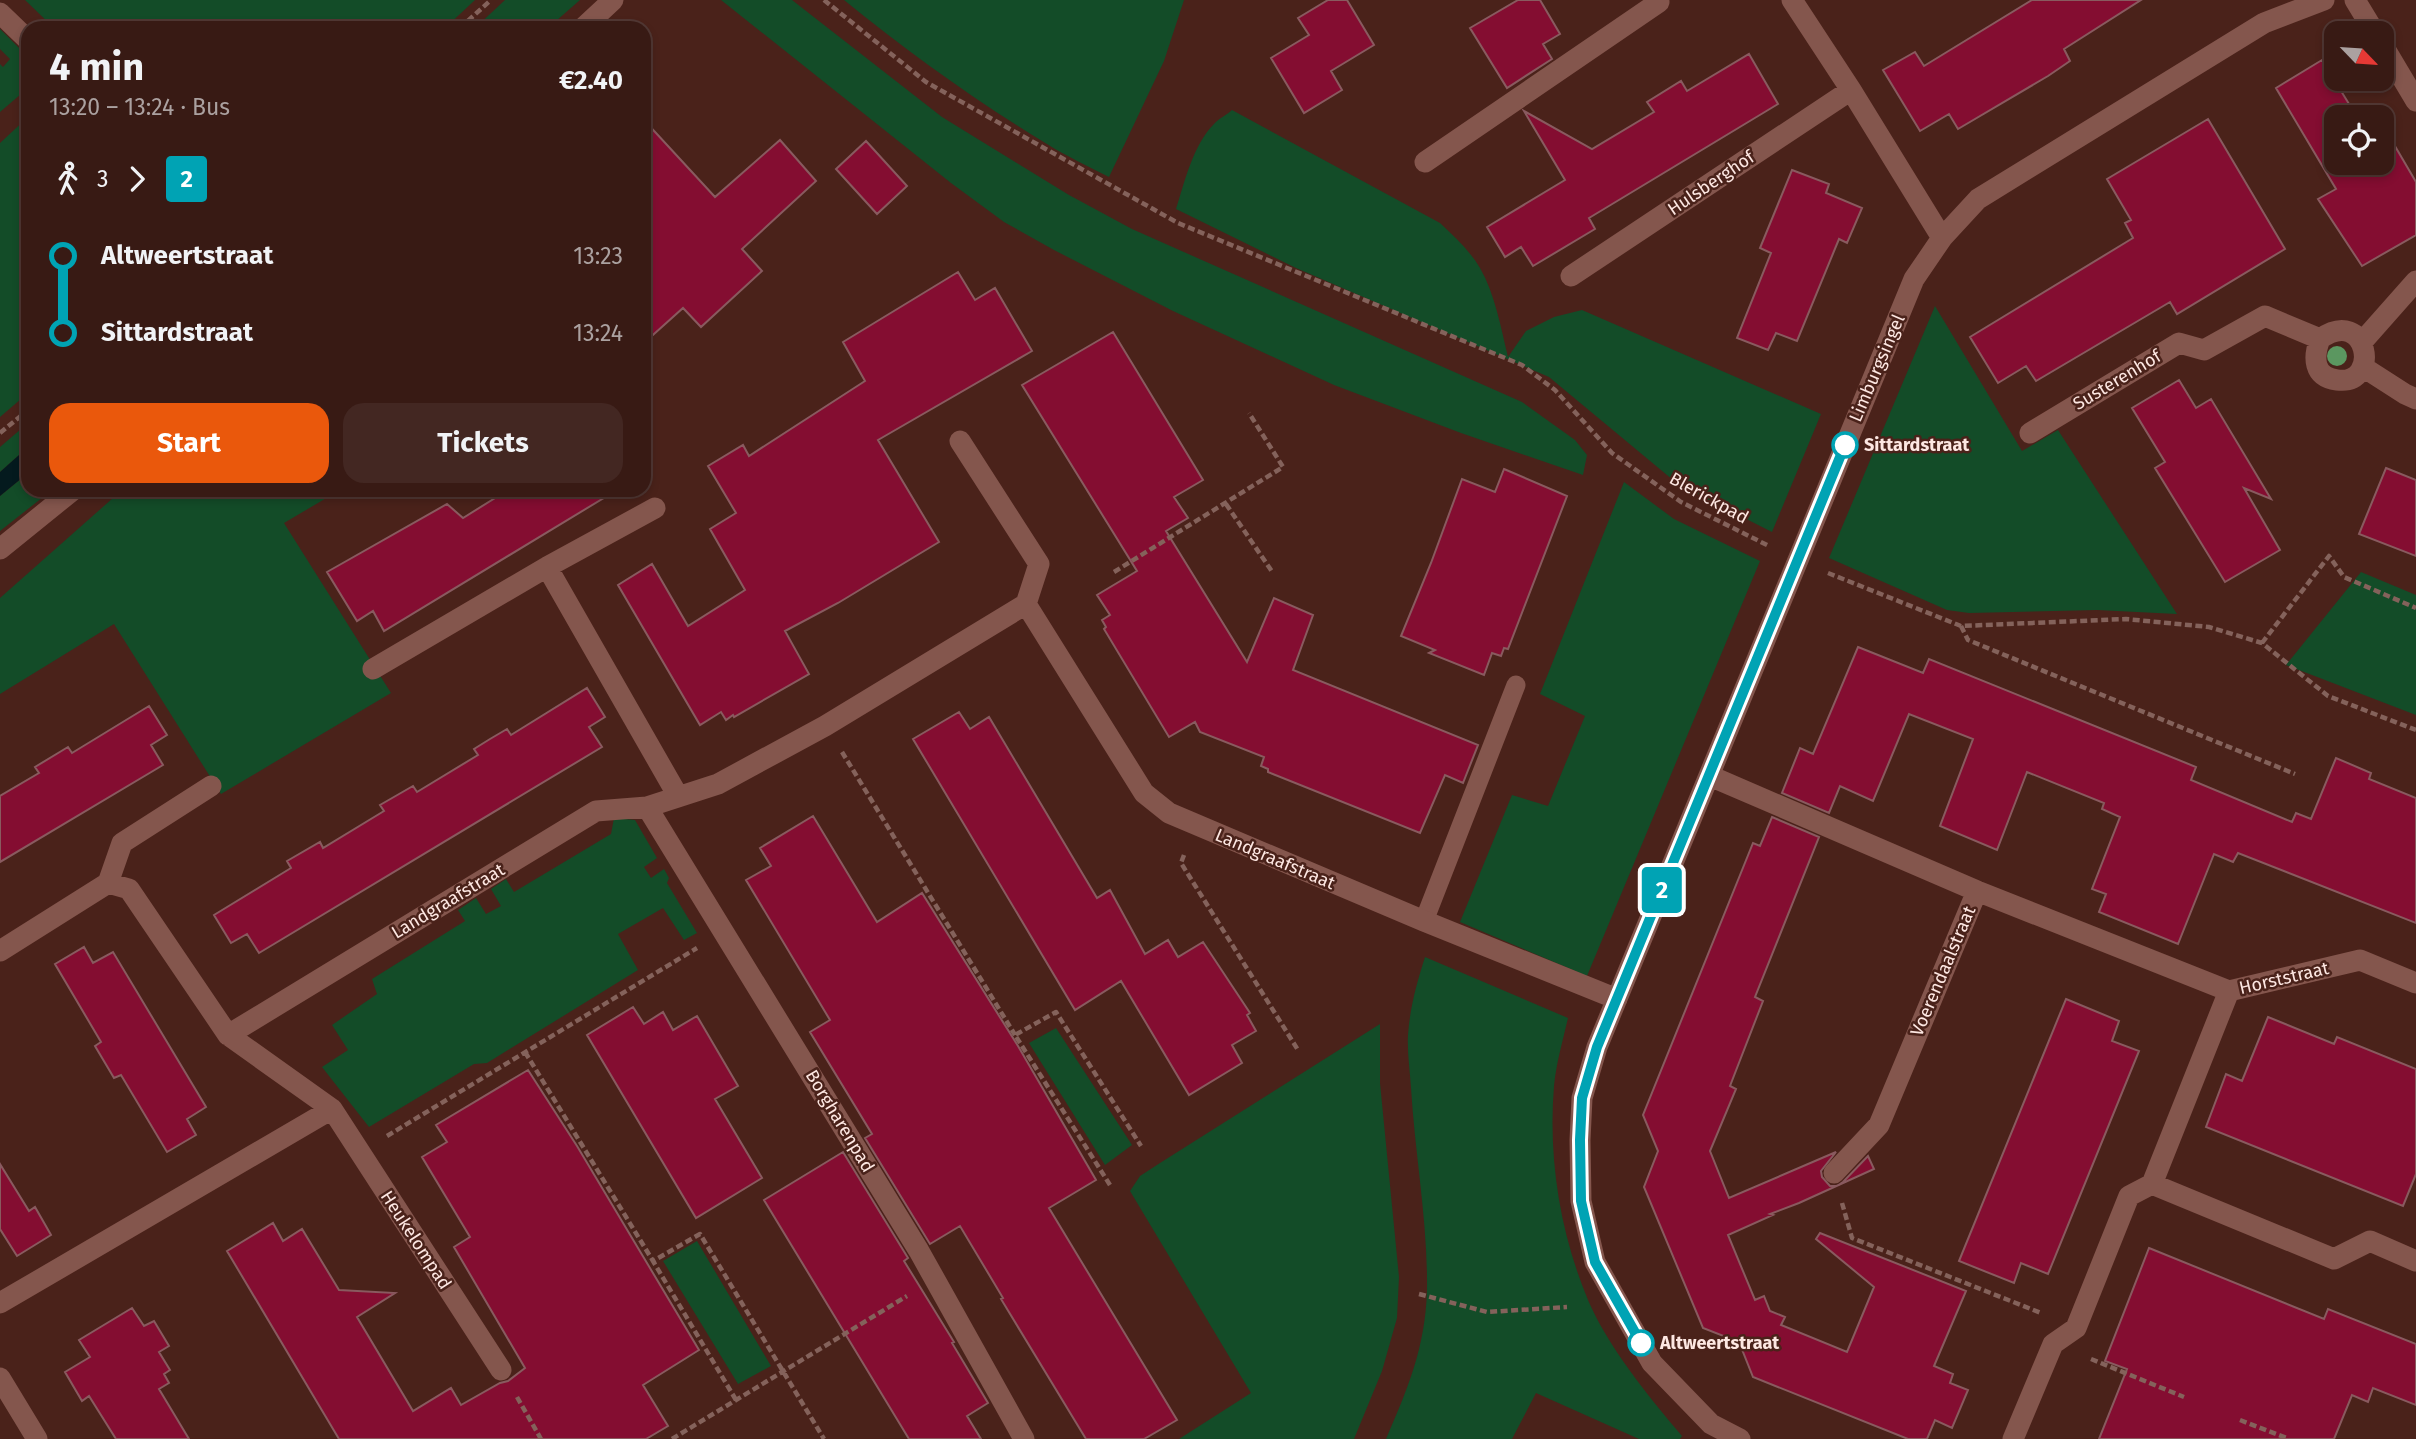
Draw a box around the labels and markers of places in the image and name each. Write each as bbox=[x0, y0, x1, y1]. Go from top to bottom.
marker: Sittardstraat bbox=[1832, 432, 1858, 458]
place label: Sittardstraat bbox=[1864, 434, 1970, 456]
marker: Altweertstraat bbox=[1628, 1330, 1654, 1356]
place label: Altweertstraat bbox=[1659, 1332, 1780, 1354]

